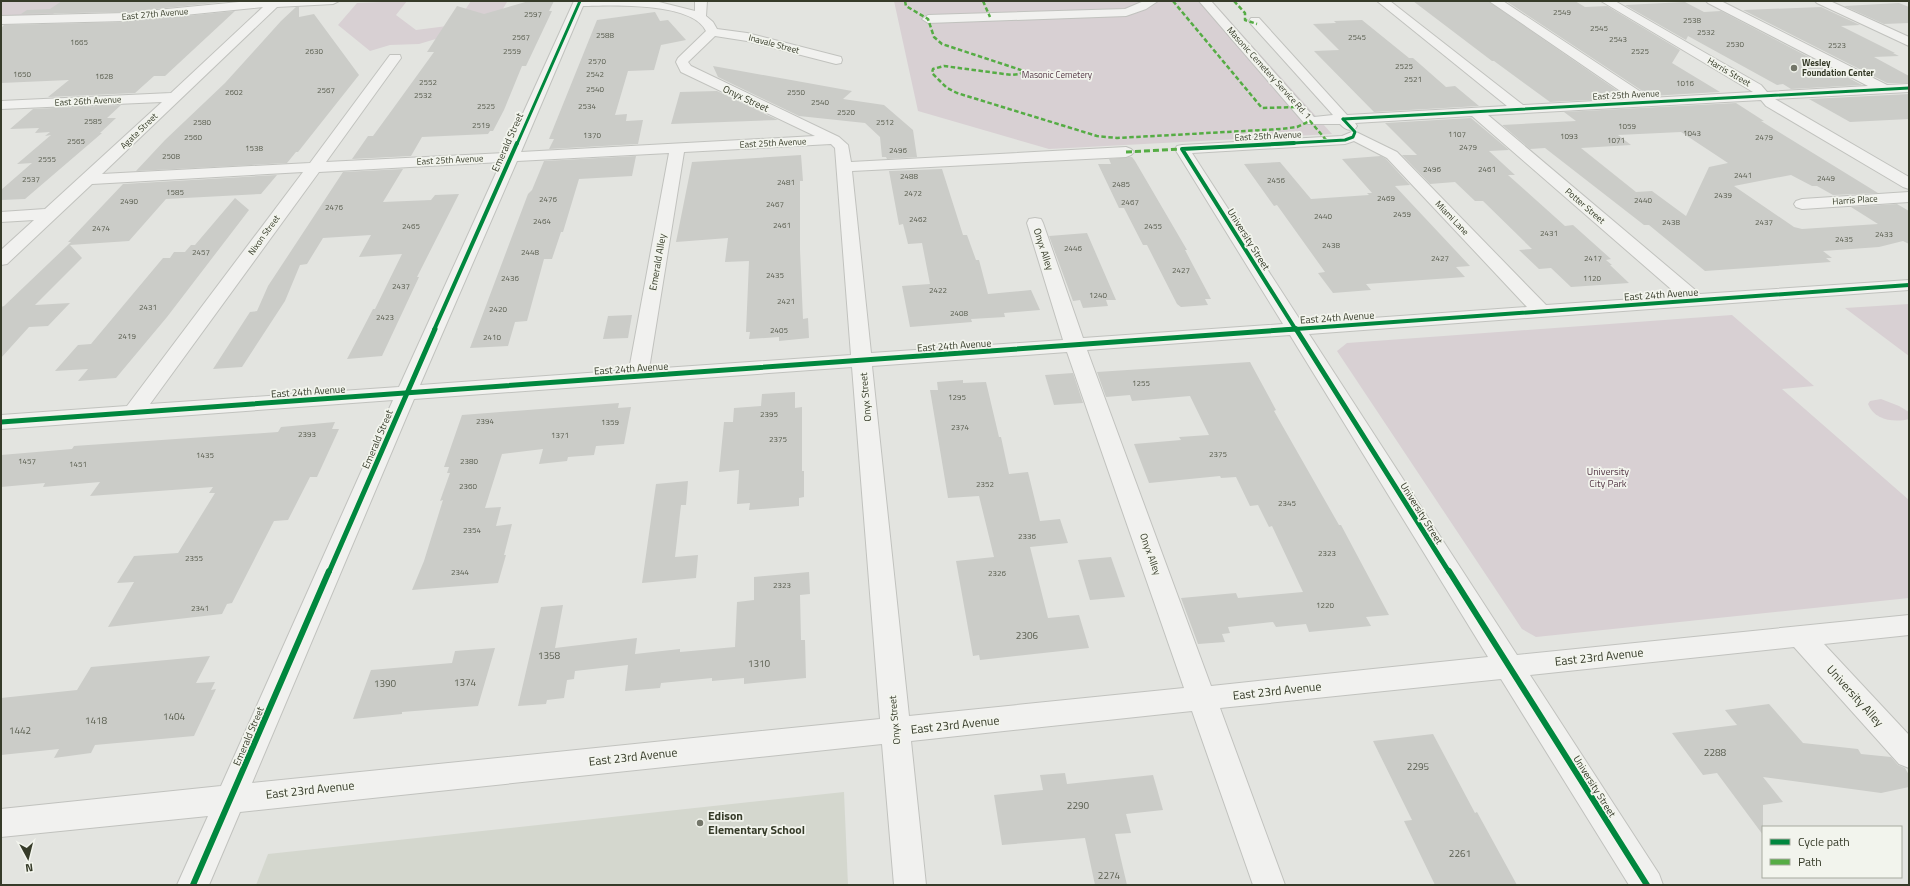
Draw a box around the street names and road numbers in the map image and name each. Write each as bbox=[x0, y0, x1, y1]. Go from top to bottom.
street label: East 27th Avenue bbox=[121, 4, 189, 23]
street label: Masonic Cemetery Service Rd. 1 bbox=[1224, 23, 1315, 122]
street label: Inavale Street bbox=[747, 30, 802, 57]
street label: Harris Street bbox=[1705, 54, 1754, 90]
street label: Onyx Street bbox=[720, 81, 772, 116]
street label: East 25th Avenue bbox=[1592, 86, 1660, 103]
street label: East 26th Avenue bbox=[54, 92, 122, 109]
street label: Agate Street bbox=[117, 109, 161, 152]
street label: Emerald Street bbox=[488, 110, 527, 174]
street label: East 25th Avenue bbox=[1234, 127, 1302, 144]
street label: East 25th Avenue bbox=[739, 134, 807, 151]
street label: East 25th Avenue bbox=[416, 151, 484, 168]
street label: Potter Street bbox=[1563, 185, 1609, 227]
street label: Harris Place bbox=[1832, 191, 1878, 208]
street label: Miami Lane bbox=[1432, 197, 1473, 238]
street label: University Street bbox=[1224, 205, 1274, 274]
street label: Nixon Street bbox=[245, 211, 283, 257]
street label: Onyx Alley bbox=[1030, 226, 1057, 272]
street label: Emerald Alley bbox=[645, 232, 670, 292]
street label: East 24th Avenue bbox=[1623, 284, 1699, 305]
street label: East 24th Avenue bbox=[1299, 307, 1375, 328]
street label: East 24th Avenue bbox=[916, 335, 992, 356]
street label: East 24th Avenue bbox=[593, 358, 669, 379]
street label: Onyx Street bbox=[856, 371, 875, 422]
street label: East 24th Avenue bbox=[270, 381, 346, 402]
street label: Emerald Street bbox=[358, 407, 397, 471]
street label: University Street bbox=[1397, 479, 1447, 548]
street label: Onyx Alley bbox=[1136, 531, 1165, 577]
street label: East 23rd Avenue bbox=[1554, 642, 1644, 671]
street label: University Alley bbox=[1822, 660, 1889, 731]
street label: East 23rd Avenue bbox=[1232, 676, 1322, 705]
street label: Onyx Street bbox=[885, 694, 904, 745]
street label: Emerald Street bbox=[229, 704, 268, 768]
street label: East 23rd Avenue bbox=[910, 710, 1000, 739]
street label: East 23rd Avenue bbox=[588, 742, 678, 771]
street label: University Street bbox=[1570, 752, 1620, 821]
street label: East 23rd Avenue bbox=[265, 775, 355, 804]

